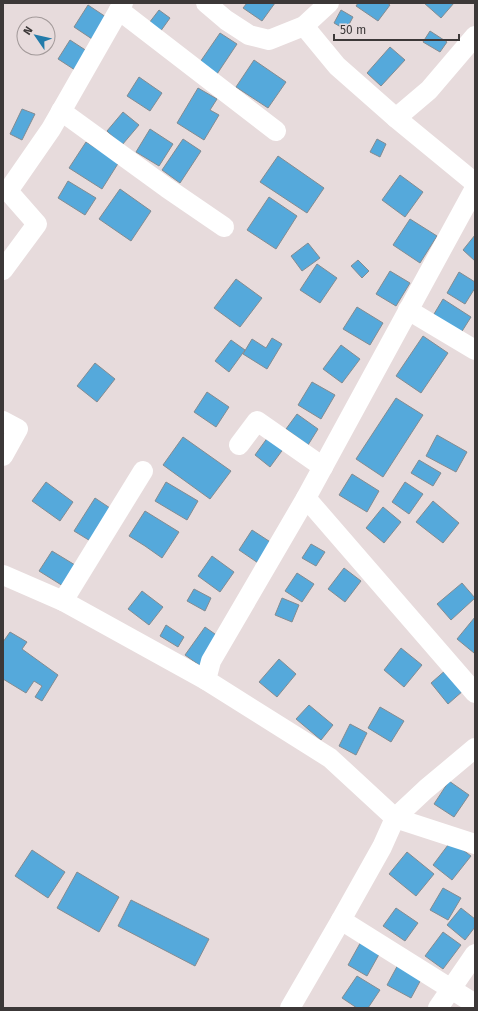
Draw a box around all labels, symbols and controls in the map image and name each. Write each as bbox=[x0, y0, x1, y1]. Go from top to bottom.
north arrow bbox=[16, 16, 56, 56]
scale bar bbox=[334, 16, 459, 42]
text: 50 m bbox=[340, 23, 366, 37]
text: N bbox=[21, 24, 36, 37]

